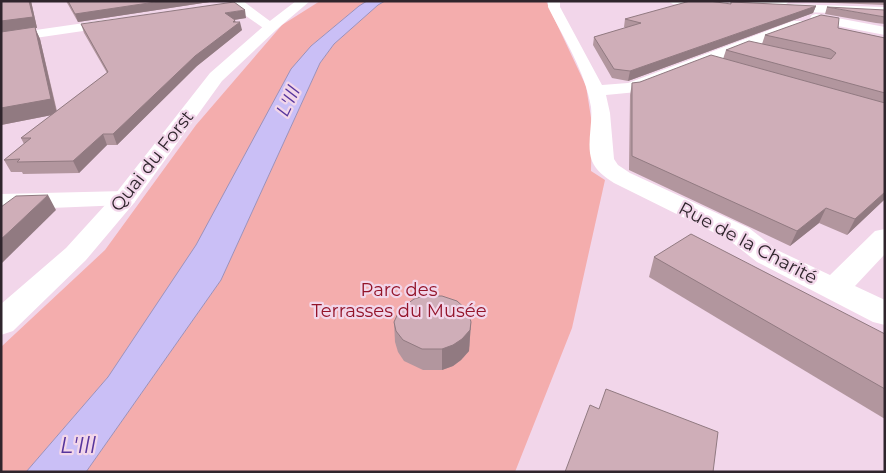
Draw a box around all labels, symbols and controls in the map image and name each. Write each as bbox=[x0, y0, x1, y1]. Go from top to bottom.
water label: L'Ill bbox=[271, 81, 306, 120]
street label: Quai du Forst bbox=[106, 106, 198, 216]
street label: Rue de la Charité bbox=[675, 197, 821, 289]
park label: Parc des Terrasses du Musée bbox=[311, 279, 487, 322]
water label: L'Ill bbox=[60, 432, 96, 459]

